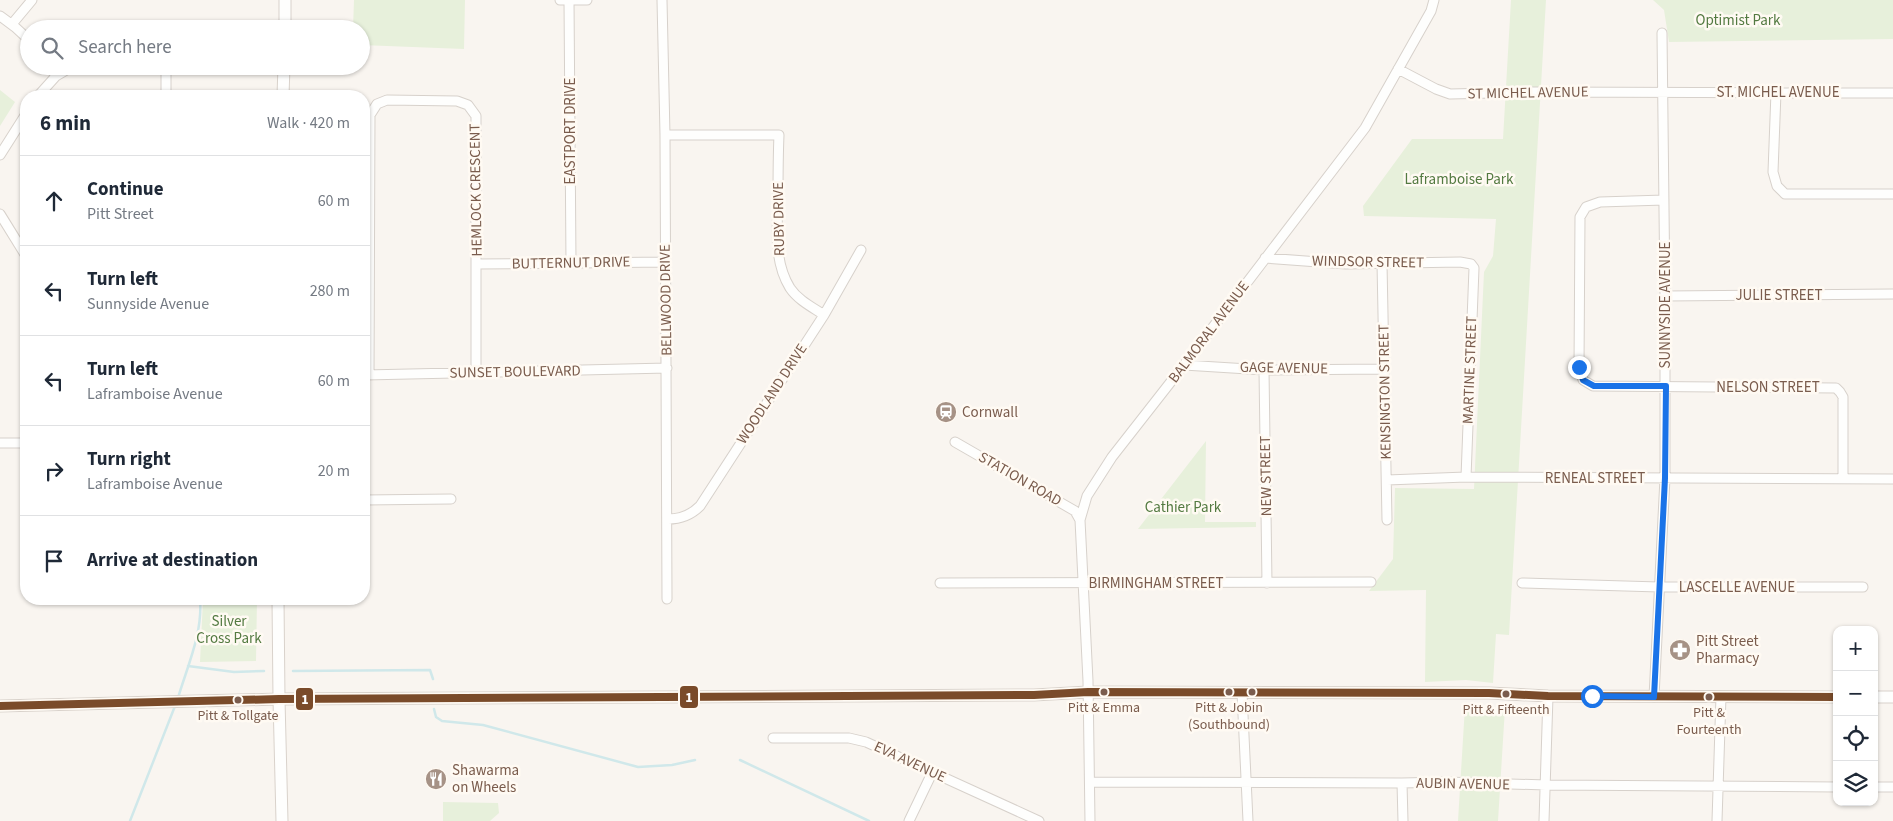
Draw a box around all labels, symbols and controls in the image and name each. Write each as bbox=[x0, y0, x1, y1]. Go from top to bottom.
park label: Optimist Park bbox=[1695, 10, 1781, 31]
search box bbox=[20, 20, 370, 75]
icon: search bbox=[38, 34, 66, 62]
text: Search here bbox=[78, 34, 172, 61]
street label: EASTPORT DRIVE bbox=[560, 77, 581, 184]
street label: ST MICHEL AVENUE bbox=[1467, 81, 1589, 105]
street label: ST. MICHEL AVENUE bbox=[1716, 82, 1840, 103]
text: 6 min bbox=[40, 108, 91, 138]
text: Walk · 420 m bbox=[267, 112, 350, 134]
street label: HEMLOCK CRESCENT bbox=[464, 123, 488, 257]
park label: Laframboise Park bbox=[1405, 169, 1514, 190]
text: Continue bbox=[87, 176, 164, 203]
street label: RUBY DRIVE bbox=[768, 182, 790, 256]
icon: ahead bbox=[40, 187, 68, 215]
text: 60 m bbox=[318, 190, 350, 212]
text: Pitt Street bbox=[87, 203, 154, 225]
street label: SUNNYSIDE AVENUE bbox=[1655, 241, 1676, 368]
street label: BELLWOOD DRIVE bbox=[655, 244, 677, 356]
street label: BUTTERNUT DRIVE bbox=[511, 251, 631, 275]
street label: WINDSOR STREET bbox=[1312, 251, 1424, 273]
text: Turn left bbox=[87, 266, 158, 293]
icon: left bbox=[40, 277, 68, 305]
street label: BALMORAL AVENUE bbox=[1164, 277, 1254, 387]
text: 280 m bbox=[310, 280, 350, 302]
street label: JULIE STREET bbox=[1735, 285, 1823, 306]
text: Sunnyside Avenue bbox=[87, 293, 209, 315]
street label: MARTINE STREET bbox=[1458, 316, 1482, 424]
street label: KENSINGTON STREET bbox=[1373, 324, 1397, 460]
street label: WOODLAND DRIVE bbox=[732, 340, 812, 448]
text: Turn left bbox=[87, 356, 158, 383]
route end bbox=[1568, 356, 1591, 379]
street label: GAGE AVENUE bbox=[1240, 357, 1328, 379]
street label: SUNSET BOULEVARD bbox=[449, 360, 581, 384]
icon: left bbox=[40, 367, 68, 395]
text: 60 m bbox=[318, 370, 350, 392]
street label: NELSON STREET bbox=[1716, 377, 1820, 398]
text: Laframboise Avenue bbox=[87, 383, 223, 405]
station icon: Cornwall bbox=[934, 400, 958, 424]
place label: Cornwall bbox=[962, 402, 1018, 423]
street label: NEW STREET bbox=[1255, 436, 1277, 516]
text: Turn right bbox=[87, 446, 171, 473]
street label: STATION ROAD bbox=[975, 447, 1065, 511]
icon: right bbox=[40, 457, 68, 485]
text: 20 m bbox=[318, 460, 350, 482]
street label: RENEAL STREET bbox=[1545, 468, 1645, 489]
text: Laframboise Avenue bbox=[87, 473, 223, 495]
park label: Cathier Park bbox=[1145, 497, 1222, 518]
icon: arrive bbox=[40, 547, 68, 575]
text: Arrive at destination bbox=[87, 547, 258, 574]
street label: BIRMINGHAM STREET bbox=[1088, 573, 1224, 594]
street label: LASCELLE AVENUE bbox=[1679, 577, 1795, 598]
park label: Silver Cross Park bbox=[196, 611, 262, 649]
map controls bbox=[1833, 626, 1878, 806]
button: + bbox=[1833, 626, 1878, 671]
place label: Pitt Street Pharmacy bbox=[1696, 631, 1759, 669]
pharmacy icon: Pitt Street Pharmacy bbox=[1668, 638, 1692, 662]
button: − bbox=[1833, 671, 1878, 716]
line badge: 1 bbox=[679, 685, 699, 709]
route start bbox=[1581, 685, 1604, 708]
line badge: 1 bbox=[295, 687, 314, 711]
marker: Pitt & Emma bbox=[1099, 687, 1109, 697]
marker: Pitt & Jobin (Southbound) bbox=[1224, 687, 1234, 697]
unlabelled marker bbox=[1247, 687, 1257, 697]
text: 1 bbox=[685, 688, 693, 708]
marker: Pitt & Fifteenth bbox=[1501, 689, 1511, 699]
text: 1 bbox=[301, 690, 309, 710]
marker: Pitt & Fourteenth bbox=[1704, 692, 1714, 702]
marker: Pitt & Tollgate bbox=[233, 695, 243, 705]
place label: Pitt & Emma bbox=[1068, 698, 1140, 718]
place label: Pitt & Jobin (Southbound) bbox=[1188, 698, 1270, 735]
place label: Pitt & Fifteenth bbox=[1462, 700, 1550, 720]
place label: Pitt & Fourteenth bbox=[1676, 703, 1742, 740]
place label: Pitt & Tollgate bbox=[197, 706, 279, 726]
button: locate bbox=[1833, 716, 1878, 761]
street label: EVA AVENUE bbox=[870, 736, 950, 788]
place label: Shawarma on Wheels bbox=[452, 760, 519, 798]
button: layers bbox=[1833, 761, 1878, 806]
restaurant icon: Shawarma on Wheels bbox=[424, 767, 448, 791]
street label: AUBIN AVENUE bbox=[1416, 773, 1510, 795]

